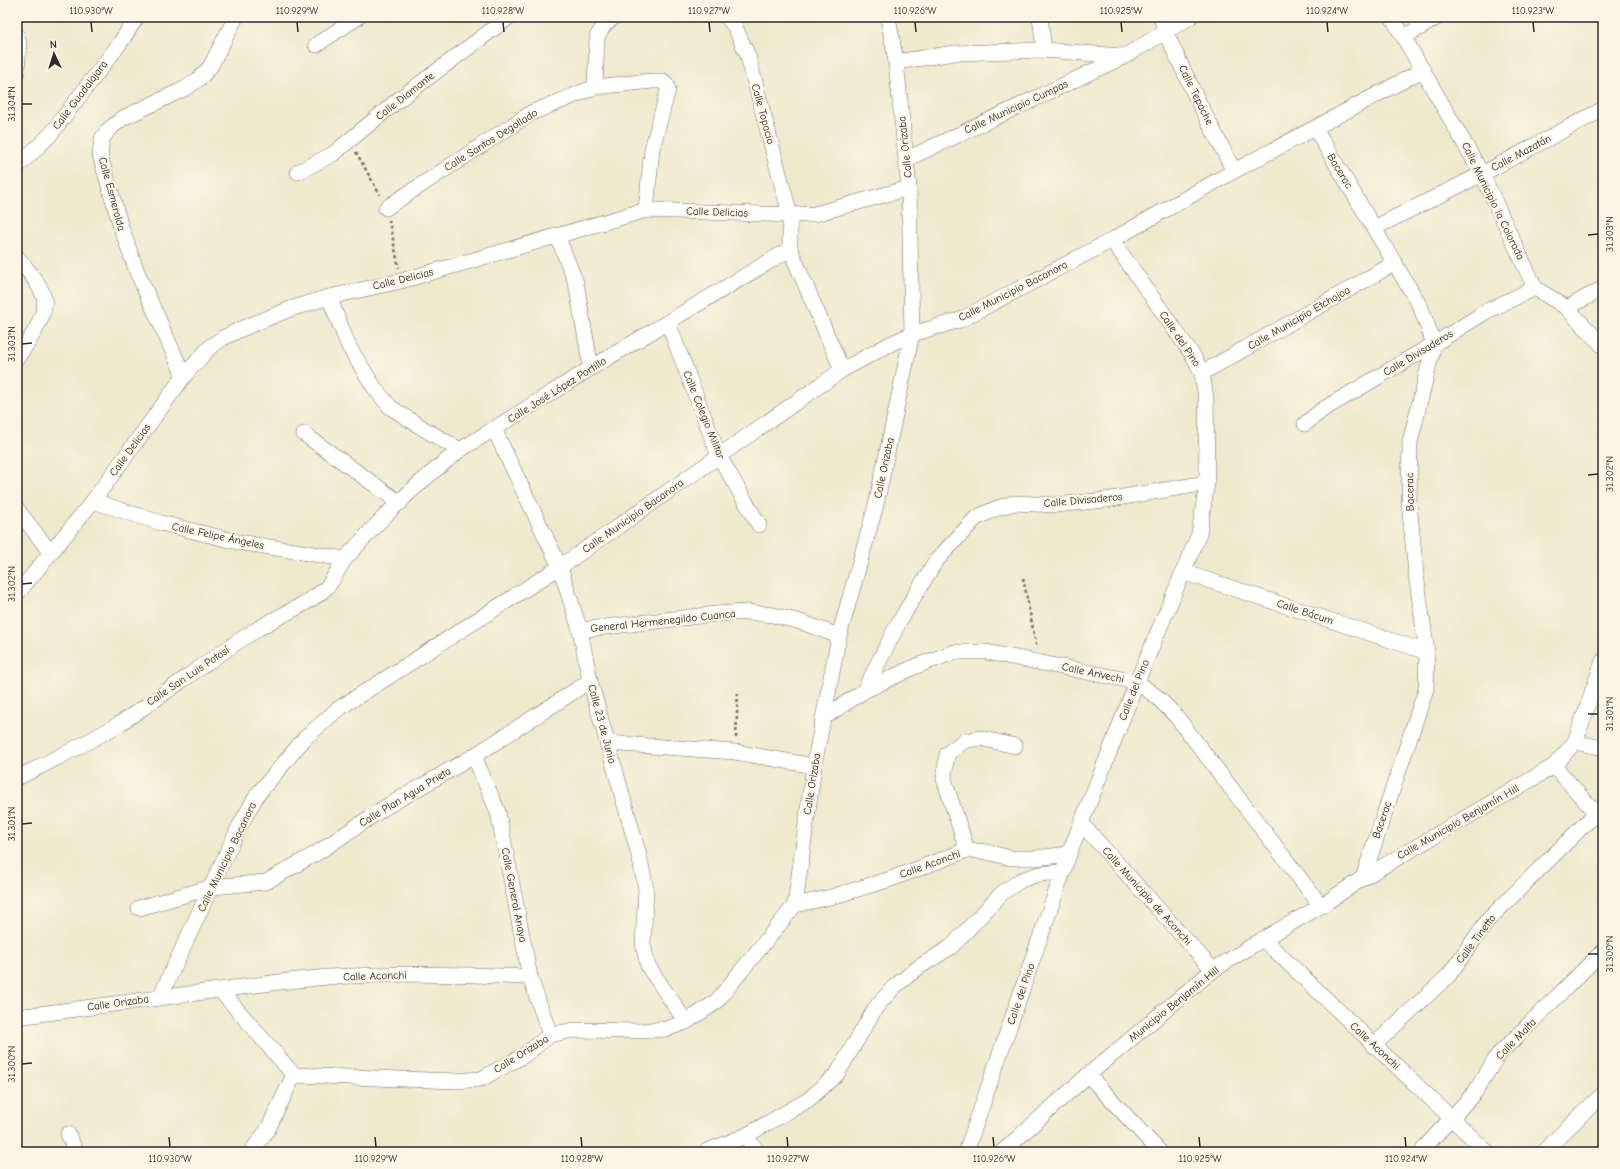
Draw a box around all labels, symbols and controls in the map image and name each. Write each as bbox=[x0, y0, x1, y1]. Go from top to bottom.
text: 110.930°W bbox=[69, 5, 113, 17]
text: 110.929°W bbox=[276, 5, 319, 17]
text: 110.928°W bbox=[482, 5, 525, 17]
text: 110.927°W bbox=[688, 5, 730, 17]
text: 110.926°W bbox=[894, 5, 937, 17]
text: 110.925°W bbox=[1100, 5, 1143, 17]
text: 110.924°W bbox=[1306, 5, 1348, 17]
text: 110.923°W bbox=[1512, 5, 1554, 17]
north arrow bbox=[34, 34, 74, 74]
text: N bbox=[49, 38, 57, 51]
street label: Calle Guadalajara bbox=[50, 58, 110, 132]
street label: Calle Tepache bbox=[1176, 63, 1216, 128]
street label: Calle Diamante bbox=[373, 69, 437, 123]
street label: Calle Municipio Cumpas bbox=[962, 77, 1070, 137]
street label: Calle Topacio bbox=[749, 82, 777, 146]
text: 31.304°N bbox=[6, 86, 18, 122]
street label: Calle Santos Degollado bbox=[442, 106, 540, 174]
street label: Calle Orizaba bbox=[895, 115, 915, 179]
street label: Calle Mazatán bbox=[1489, 132, 1553, 174]
street label: Calle Municipio la Colorada bbox=[1459, 140, 1527, 262]
street label: Bacerac bbox=[1325, 151, 1356, 191]
street label: Calle Esmeralda bbox=[96, 156, 128, 232]
street label: Calle Delicias bbox=[686, 204, 749, 220]
text: 31.303°N bbox=[1604, 216, 1616, 252]
street label: Calle Municipio Bacanora bbox=[956, 258, 1070, 324]
street label: Calle Delicias bbox=[371, 265, 435, 293]
street label: Calle Municipio Etchojoa bbox=[1246, 283, 1352, 353]
street label: Calle del Pino bbox=[1157, 309, 1203, 369]
text: 31.303°N bbox=[6, 326, 18, 362]
street label: Calle Divisaderos bbox=[1381, 327, 1456, 379]
street label: Calle José López Portillo bbox=[505, 354, 609, 426]
street label: Calle Colegio Militar bbox=[680, 369, 728, 462]
street label: Calle Delicias bbox=[107, 421, 154, 479]
street label: Calle Orizaba bbox=[871, 436, 897, 500]
text: 31.302°N bbox=[1604, 456, 1616, 492]
street label: Bacerac bbox=[1403, 472, 1417, 511]
street label: Calle Municipio Bacanora bbox=[580, 476, 686, 556]
street label: Calle Divisaderos bbox=[1043, 490, 1123, 510]
street label: Calle Felipe Ángeles bbox=[171, 519, 266, 552]
text: 31.302°N bbox=[6, 566, 18, 602]
street label: Calle Bácum bbox=[1275, 597, 1335, 627]
street label: General Hermenegildo Cuanca bbox=[590, 607, 736, 635]
street label: Calle San Luis Potosí bbox=[144, 643, 232, 708]
street label: Calle del Pino bbox=[1116, 658, 1152, 722]
street label: Calle Arivechi bbox=[1061, 660, 1125, 686]
street label: Calle 23 de Junio bbox=[585, 683, 619, 765]
text: 31.301°N bbox=[1604, 697, 1616, 731]
street label: Calle Orizaba bbox=[801, 752, 823, 816]
street label: Calle Plan Agua Prieta bbox=[357, 764, 453, 830]
street label: Calle Municipio Benjamín Hill bbox=[1395, 782, 1521, 862]
street label: Bacerac bbox=[1370, 799, 1395, 840]
street label: Calle Municipio Bacanora bbox=[195, 800, 259, 914]
text: 31.301°N bbox=[6, 807, 18, 841]
street label: Calle Municipio de Aconchi bbox=[1099, 844, 1195, 948]
street label: Calle General Anaya bbox=[498, 847, 530, 943]
street label: Calle Aconchi bbox=[898, 847, 962, 881]
street label: Calle Tinetto bbox=[1453, 912, 1499, 966]
text: 31.300°N bbox=[1604, 936, 1616, 972]
street label: Calle del Pino bbox=[1004, 961, 1038, 1027]
street label: Municipio Benjamín Hill bbox=[1126, 964, 1222, 1044]
street label: Calle Aconchi bbox=[343, 968, 407, 984]
street label: Calle Orizaba bbox=[86, 992, 150, 1014]
street label: Calle Malta bbox=[1493, 1016, 1539, 1062]
street label: Calle Aconchi bbox=[1347, 1020, 1403, 1072]
street label: Calle Orizaba bbox=[491, 1032, 551, 1076]
text: 31.300°N bbox=[6, 1046, 18, 1082]
text: 110.930°W bbox=[148, 1153, 192, 1165]
text: 110.929°W bbox=[355, 1153, 398, 1165]
text: 110.928°W bbox=[561, 1153, 604, 1165]
text: 110.927°W bbox=[767, 1153, 809, 1165]
text: 110.926°W bbox=[973, 1153, 1016, 1165]
text: 110.925°W bbox=[1179, 1153, 1222, 1165]
text: 110.924°W bbox=[1385, 1153, 1427, 1165]

